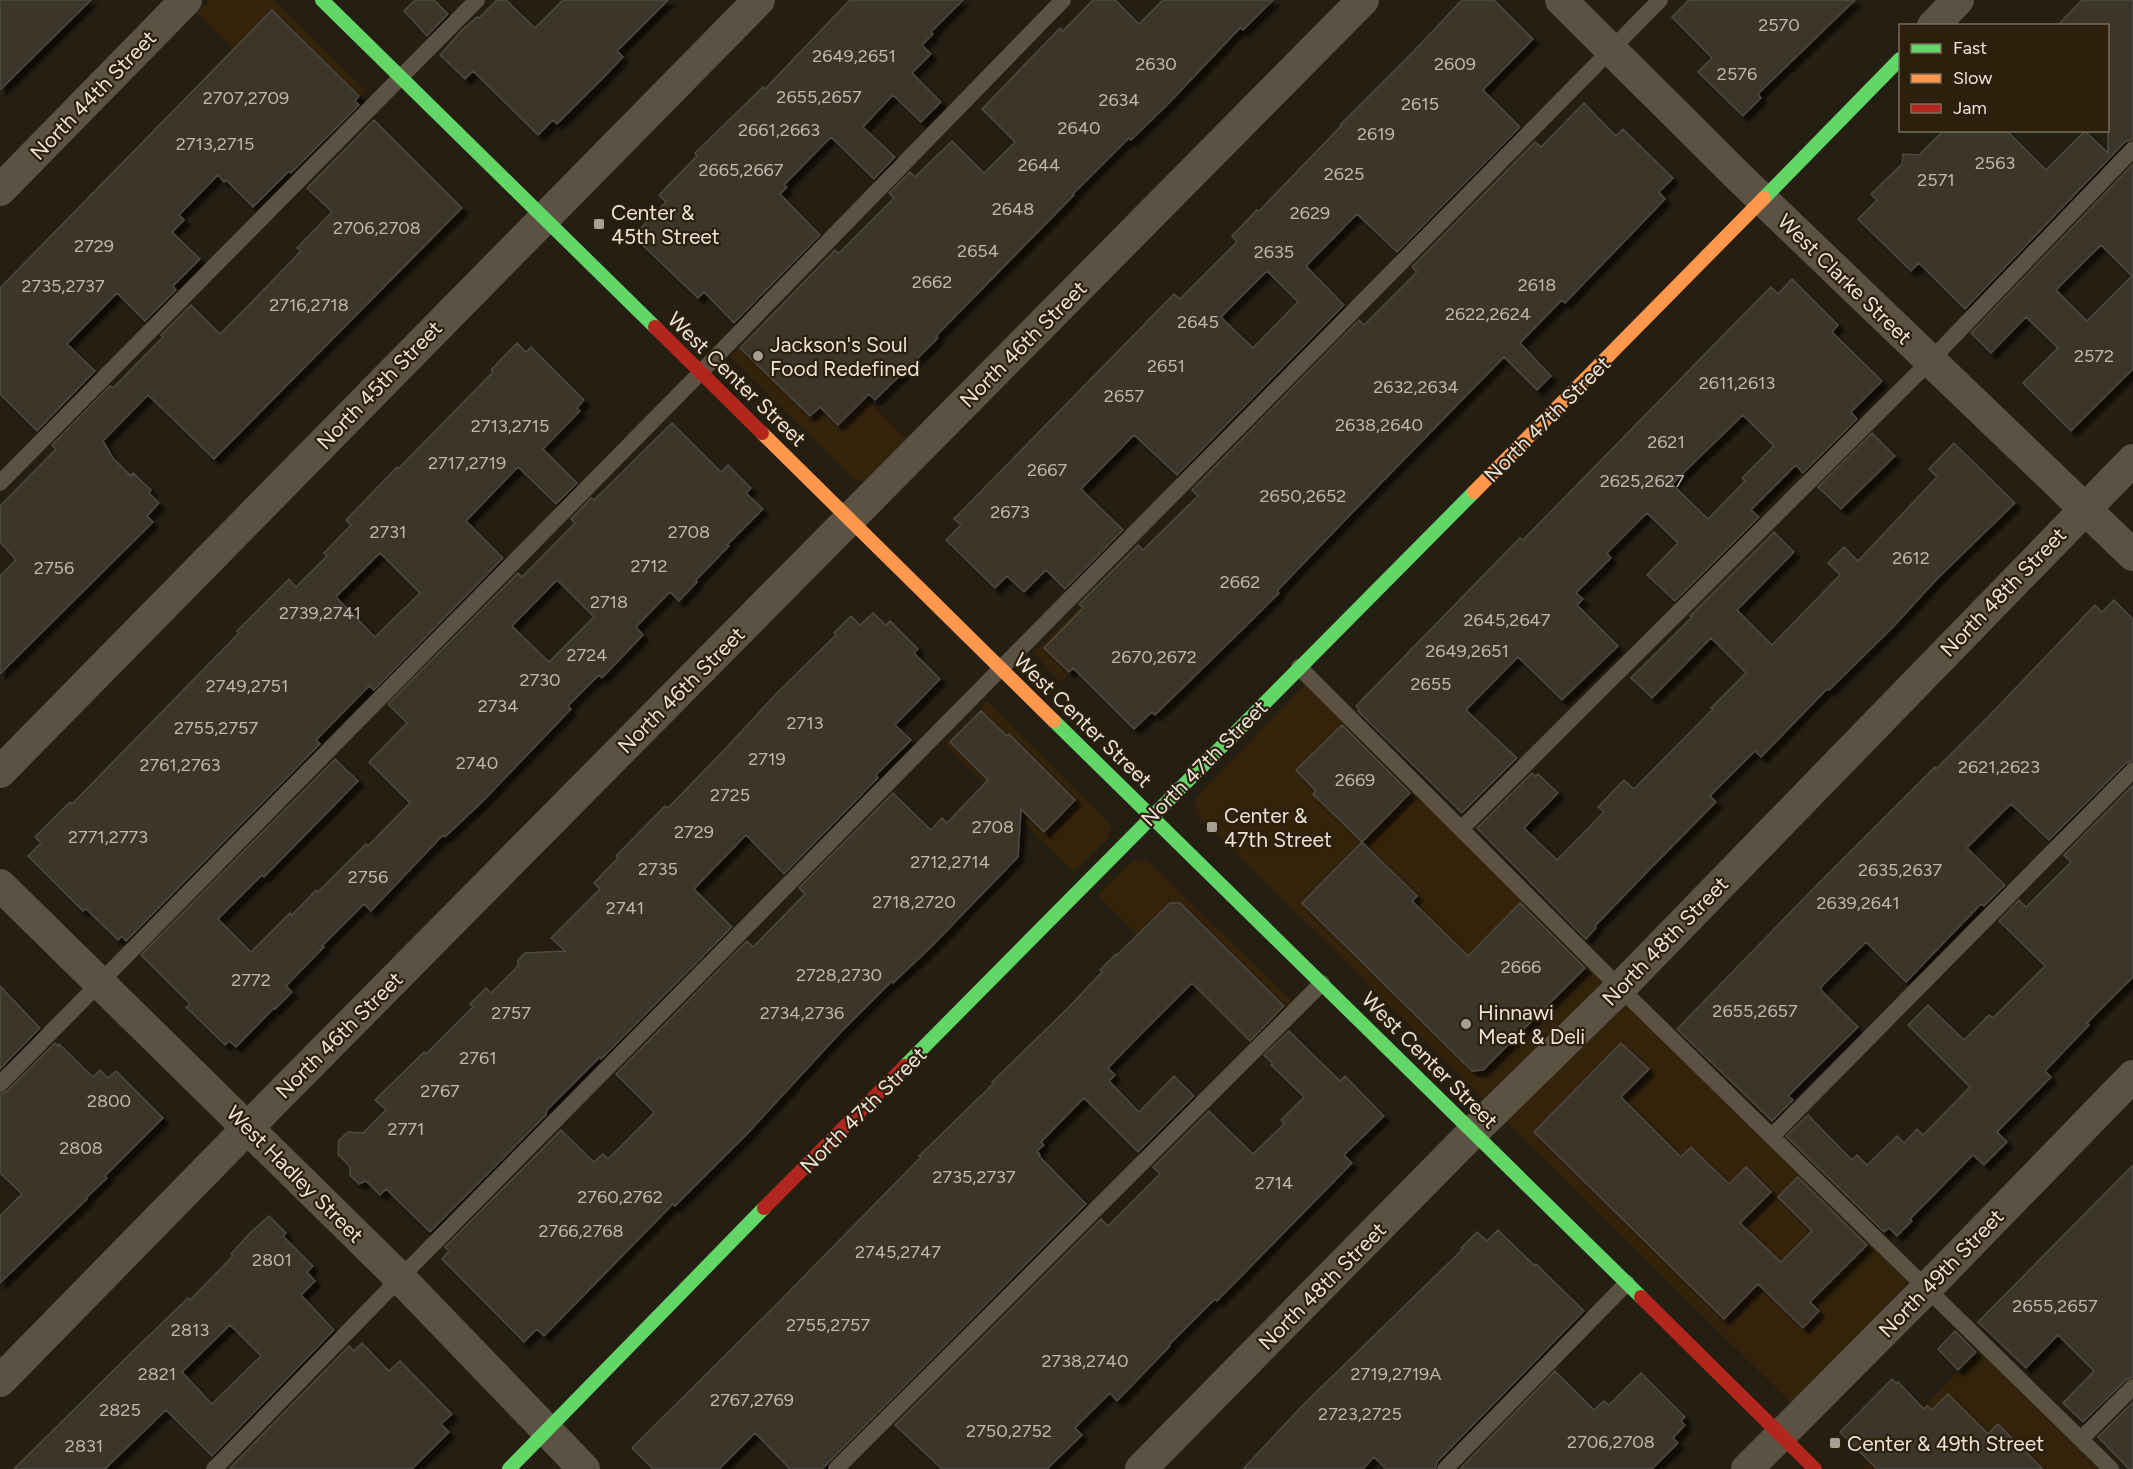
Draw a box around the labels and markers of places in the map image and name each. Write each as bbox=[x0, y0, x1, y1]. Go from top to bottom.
place label: Center & 45th Street bbox=[611, 200, 720, 249]
marker: Center & 45th Street bbox=[592, 217, 606, 231]
place label: Jackson's Soul Food Redefined bbox=[770, 332, 920, 381]
marker: Jackson's Soul Food Redefined bbox=[751, 349, 765, 363]
place label: Center & 47th Street bbox=[1224, 803, 1332, 852]
marker: Center & 47th Street bbox=[1205, 820, 1219, 834]
place label: Hinnawi Meat & Deli bbox=[1478, 1000, 1585, 1049]
marker: Hinnawi Meat & Deli bbox=[1459, 1017, 1473, 1031]
place label: Center & 49th Street bbox=[1847, 1431, 2044, 1456]
marker: Center & 49th Street bbox=[1828, 1436, 1842, 1450]

